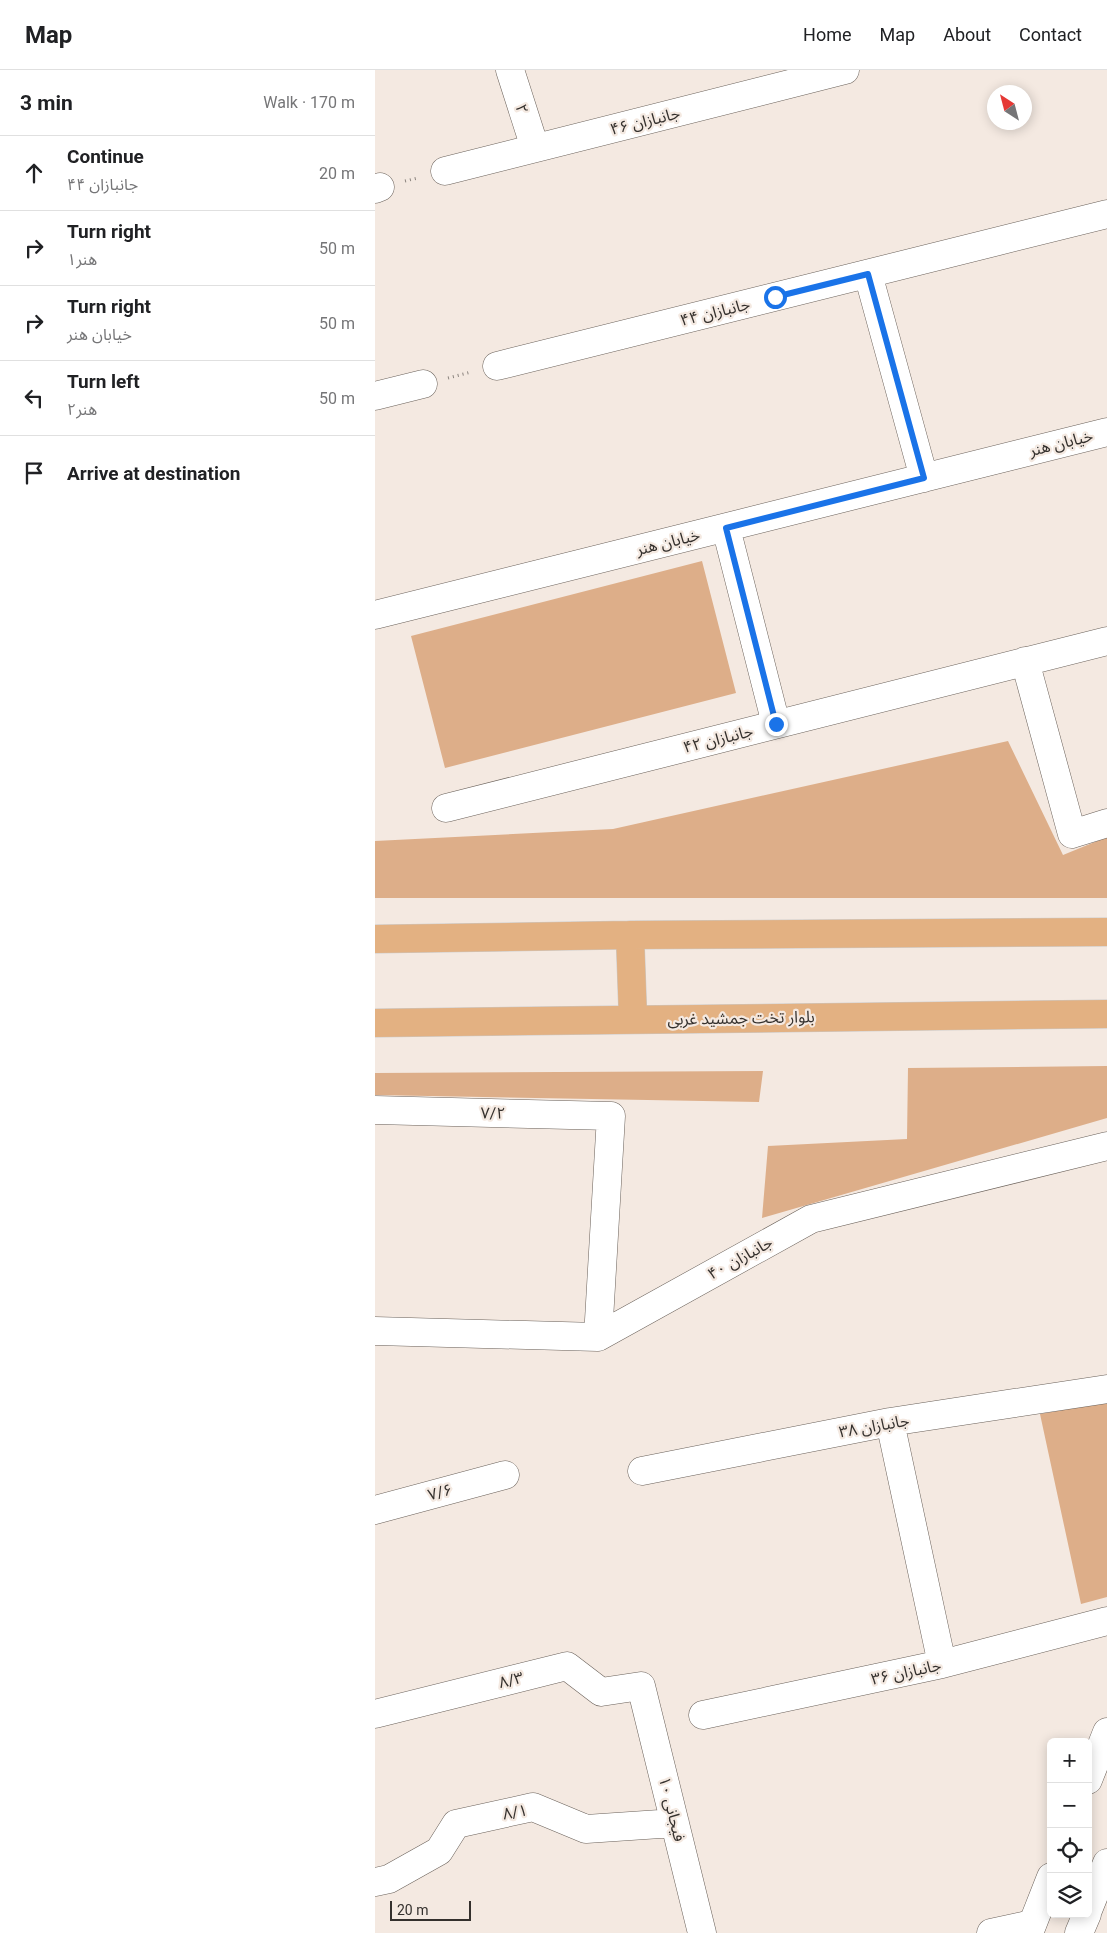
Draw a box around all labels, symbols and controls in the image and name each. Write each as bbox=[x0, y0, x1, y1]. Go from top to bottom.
text: Map bbox=[25, 21, 72, 49]
text: Home bbox=[803, 24, 852, 45]
text: Map bbox=[880, 24, 915, 45]
text: About bbox=[943, 24, 991, 45]
text: Contact bbox=[1019, 24, 1082, 45]
north arrow bbox=[987, 85, 1032, 130]
text: 3 min bbox=[20, 91, 73, 115]
text: Walk · 170 m bbox=[263, 93, 355, 112]
street label: ۲ bbox=[512, 102, 532, 116]
street label: ۴۶ جانبازان bbox=[608, 103, 682, 139]
text: Continue bbox=[67, 145, 144, 168]
icon: ahead bbox=[20, 159, 48, 187]
text: 20 m bbox=[319, 164, 355, 183]
text: ۴۴ جانبازان bbox=[67, 175, 138, 194]
text: Turn right bbox=[67, 220, 151, 243]
icon: right bbox=[20, 234, 48, 262]
text: 50 m bbox=[319, 239, 355, 258]
text: هنر۱ bbox=[67, 250, 97, 269]
route start bbox=[764, 286, 787, 309]
street label: ۴۴ جانبازان bbox=[678, 294, 752, 330]
text: Turn right bbox=[67, 295, 151, 318]
icon: right bbox=[20, 309, 48, 337]
text: 50 m bbox=[319, 314, 355, 333]
text: خیابان هنر bbox=[67, 325, 132, 344]
text: Turn left bbox=[67, 370, 140, 393]
icon: left bbox=[20, 384, 48, 412]
text: 50 m bbox=[319, 389, 355, 408]
text: هنر۲ bbox=[67, 400, 97, 419]
street label: خیابان هنر bbox=[1026, 426, 1095, 460]
icon: arrive bbox=[20, 459, 48, 487]
text: Arrive at destination bbox=[67, 462, 240, 485]
street label: خیابان هنر bbox=[633, 525, 702, 559]
route end bbox=[765, 713, 788, 736]
street label: ۴۲ جانبازان bbox=[681, 721, 755, 757]
street label: بلوار تخت جمشید غربی bbox=[667, 1007, 815, 1029]
street label: ۷/۲ bbox=[480, 1103, 506, 1123]
street label: ۴۰ جانبازان bbox=[704, 1232, 776, 1284]
street label: ۳۸ جانبازان bbox=[837, 1410, 911, 1442]
street label: ۷/۶ bbox=[426, 1480, 454, 1504]
street label: ۳۶ جانبازان bbox=[869, 1655, 943, 1689]
street label: ۸/۳ bbox=[497, 1668, 525, 1692]
map controls bbox=[1047, 1738, 1092, 1918]
button: + bbox=[1047, 1738, 1092, 1783]
street label: فیجانی ۱۰ bbox=[655, 1775, 689, 1843]
button: − bbox=[1047, 1783, 1092, 1828]
street label: ۸/۱ bbox=[501, 1800, 529, 1824]
button: locate bbox=[1047, 1828, 1092, 1873]
button: layers bbox=[1047, 1873, 1092, 1918]
scale bar bbox=[390, 1898, 471, 1921]
text: 20 m bbox=[397, 1902, 429, 1918]

